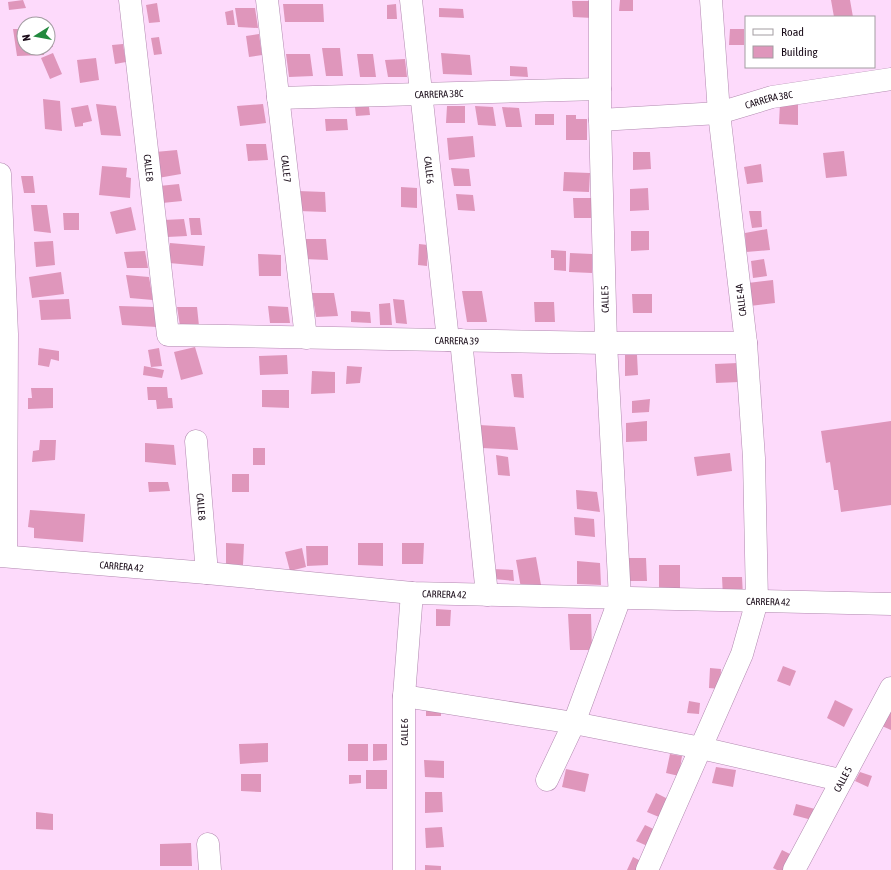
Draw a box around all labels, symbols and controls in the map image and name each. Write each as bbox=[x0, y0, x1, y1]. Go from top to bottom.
north arrow bbox=[16, 16, 56, 56]
legend bbox=[745, 16, 875, 68]
text: Road bbox=[781, 25, 804, 39]
text: N bbox=[20, 34, 33, 42]
text: Building bbox=[781, 45, 819, 59]
street label: CARRERA 38C bbox=[414, 87, 464, 100]
street label: CARRERA 38C bbox=[744, 88, 794, 110]
street label: CALLE 8 bbox=[142, 154, 156, 183]
street label: CALLE 7 bbox=[279, 155, 294, 183]
street label: CALLE 6 bbox=[423, 156, 436, 185]
street label: CALLE 4A bbox=[734, 283, 748, 317]
street label: CALLE 5 bbox=[599, 285, 611, 313]
street label: CARRERA 39 bbox=[435, 334, 479, 346]
street label: CALLE 8 bbox=[195, 493, 208, 521]
street label: CARRERA 42 bbox=[99, 559, 144, 573]
street label: CARRERA 42 bbox=[422, 588, 467, 600]
street label: CARRERA 42 bbox=[746, 595, 791, 607]
street label: CALLE 6 bbox=[399, 718, 410, 746]
street label: CALLE 5 bbox=[831, 764, 854, 794]

